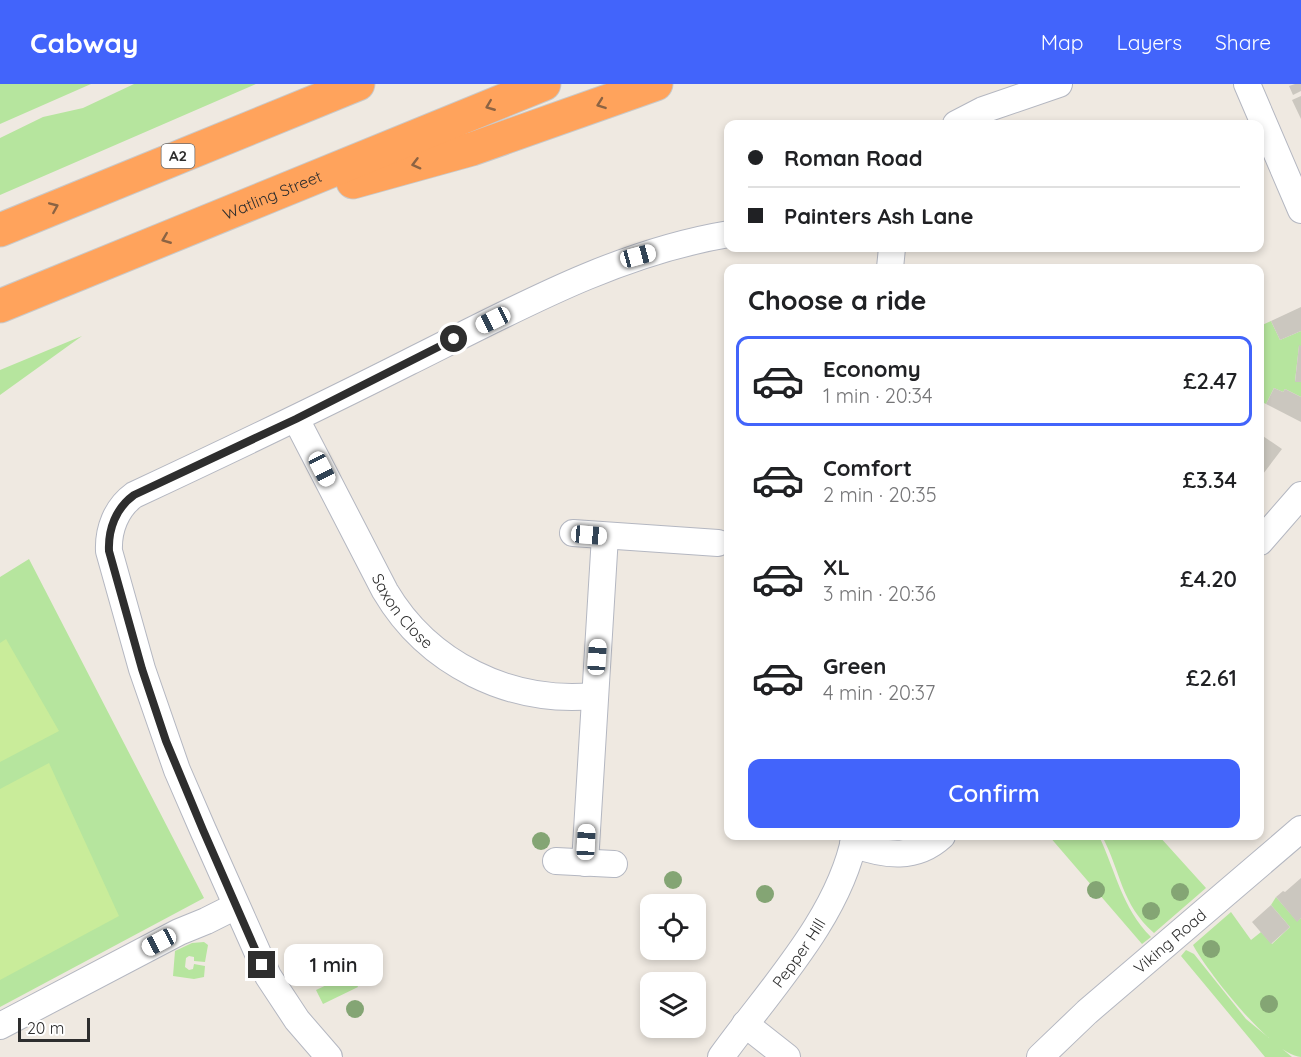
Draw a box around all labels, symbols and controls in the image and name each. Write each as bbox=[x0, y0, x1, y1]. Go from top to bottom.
text: Cabway bbox=[30, 25, 138, 60]
text: Map bbox=[1041, 29, 1084, 55]
text: Layers bbox=[1117, 29, 1182, 55]
text: Share bbox=[1215, 29, 1271, 55]
one-way arrow bbox=[596, 96, 607, 109]
one-way arrow bbox=[486, 99, 497, 111]
road number: A2 bbox=[162, 144, 195, 168]
text: Roman Road bbox=[784, 144, 922, 172]
one-way arrow bbox=[411, 157, 421, 170]
street label: Watling Street bbox=[220, 166, 325, 224]
one-way arrow bbox=[48, 202, 59, 214]
text: Painters Ash Lane bbox=[784, 202, 973, 230]
one-way arrow bbox=[162, 232, 173, 244]
car bbox=[618, 243, 658, 269]
text: Choose a ride bbox=[748, 283, 926, 317]
car bbox=[473, 304, 513, 336]
route start bbox=[440, 325, 467, 352]
icon: car bbox=[751, 354, 805, 408]
text: Economy bbox=[823, 355, 921, 383]
text: £2.47 bbox=[1183, 367, 1237, 395]
text: 1 min · 20:34 bbox=[823, 383, 933, 408]
car bbox=[306, 449, 338, 489]
icon: car bbox=[751, 453, 805, 507]
text: Comfort bbox=[823, 454, 912, 482]
text: £3.34 bbox=[1182, 466, 1237, 494]
text: 2 min · 20:35 bbox=[823, 482, 937, 507]
car bbox=[570, 524, 608, 546]
icon: car bbox=[751, 552, 805, 606]
text: XL bbox=[823, 553, 850, 581]
text: £4.20 bbox=[1180, 565, 1237, 593]
street label: Saxon Close bbox=[368, 570, 437, 653]
text: 3 min · 20:36 bbox=[823, 581, 936, 606]
car bbox=[587, 638, 607, 676]
icon: car bbox=[751, 651, 805, 705]
text: Green bbox=[823, 652, 886, 680]
text: £2.61 bbox=[1186, 664, 1237, 692]
text: 4 min · 20:37 bbox=[823, 680, 935, 705]
button: Confirm bbox=[748, 759, 1240, 828]
car bbox=[576, 824, 596, 860]
map controls bbox=[640, 894, 706, 1038]
button: locate bbox=[640, 894, 706, 960]
street label: Viking Road bbox=[1129, 905, 1210, 978]
street label: Pepper Hill bbox=[768, 915, 830, 991]
car bbox=[139, 926, 179, 958]
callout: 1 min bbox=[283, 944, 382, 986]
route end bbox=[248, 951, 275, 978]
text: 1 min bbox=[310, 952, 357, 977]
button: layers bbox=[640, 972, 706, 1038]
scale bar bbox=[18, 1015, 90, 1042]
text: 20 m bbox=[27, 1018, 64, 1038]

